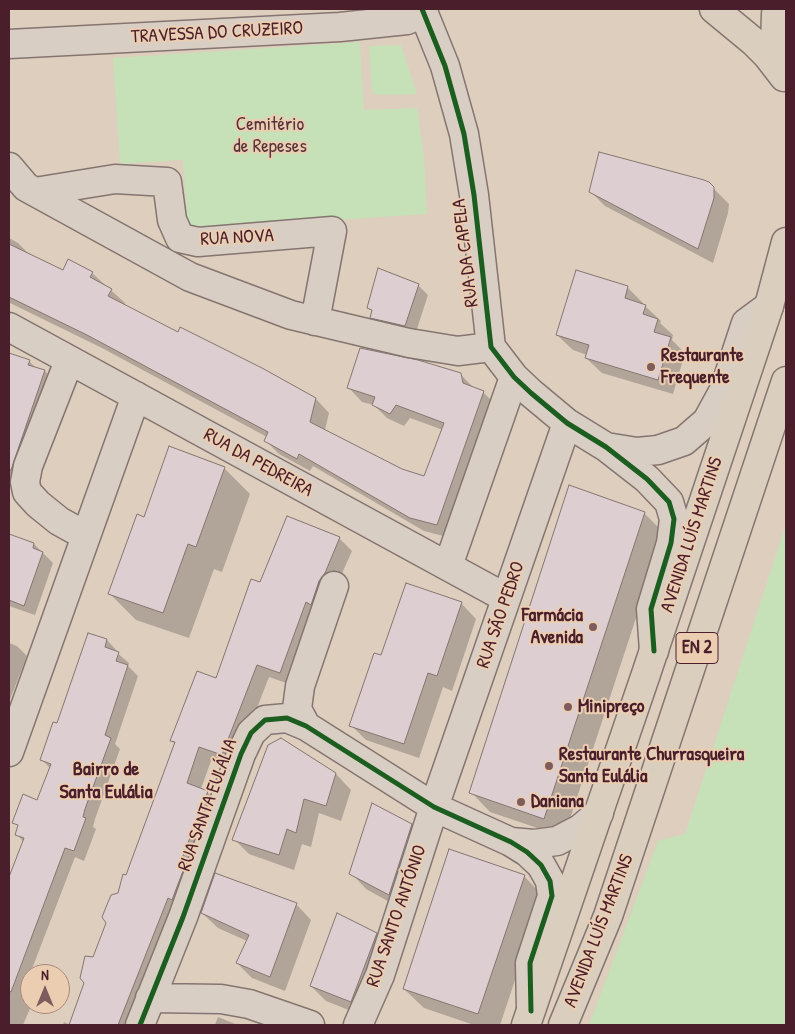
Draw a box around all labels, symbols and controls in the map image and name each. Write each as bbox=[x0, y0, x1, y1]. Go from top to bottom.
street label: TRAVESSA DO CRUZEIRO bbox=[130, 17, 304, 49]
park label: Cemitério de Repeses bbox=[233, 114, 307, 158]
street label: RUA DA CAPELA bbox=[448, 198, 484, 308]
street label: RUA NOVA bbox=[200, 225, 274, 251]
place label: Restaurante Frequente bbox=[661, 345, 744, 389]
marker: Restaurante Frequente bbox=[645, 361, 657, 373]
street label: RUA DA PEDREIRA bbox=[199, 424, 317, 502]
street label: AVENIDA LUÍS MARTINS bbox=[656, 454, 728, 616]
street label: RUA SÃO PEDRO bbox=[472, 559, 530, 671]
place label: Farmácia Avenida bbox=[522, 605, 583, 649]
marker: Farmácia Avenida bbox=[587, 621, 599, 633]
road number: EN 2 bbox=[676, 632, 718, 664]
place label: Minipreço bbox=[578, 696, 644, 718]
marker: Minipreço bbox=[562, 701, 574, 713]
street label: RUA SANTA EULÁLIA bbox=[173, 736, 243, 874]
place label: Restaurante Churrasqueira Santa Eulália bbox=[559, 744, 744, 788]
district label: Bairro de Santa Eulália bbox=[59, 758, 153, 805]
marker: Restaurante Churrasqueira Santa Eulália bbox=[543, 760, 555, 772]
place label: Daniana bbox=[531, 791, 584, 813]
marker: Daniana bbox=[515, 796, 527, 808]
street label: RUA SANTO ANTÓNIO bbox=[362, 842, 432, 990]
street label: AVENIDA LUÍS MARTINS bbox=[559, 851, 639, 1011]
north arrow bbox=[20, 964, 70, 1014]
text: N bbox=[41, 965, 49, 984]

